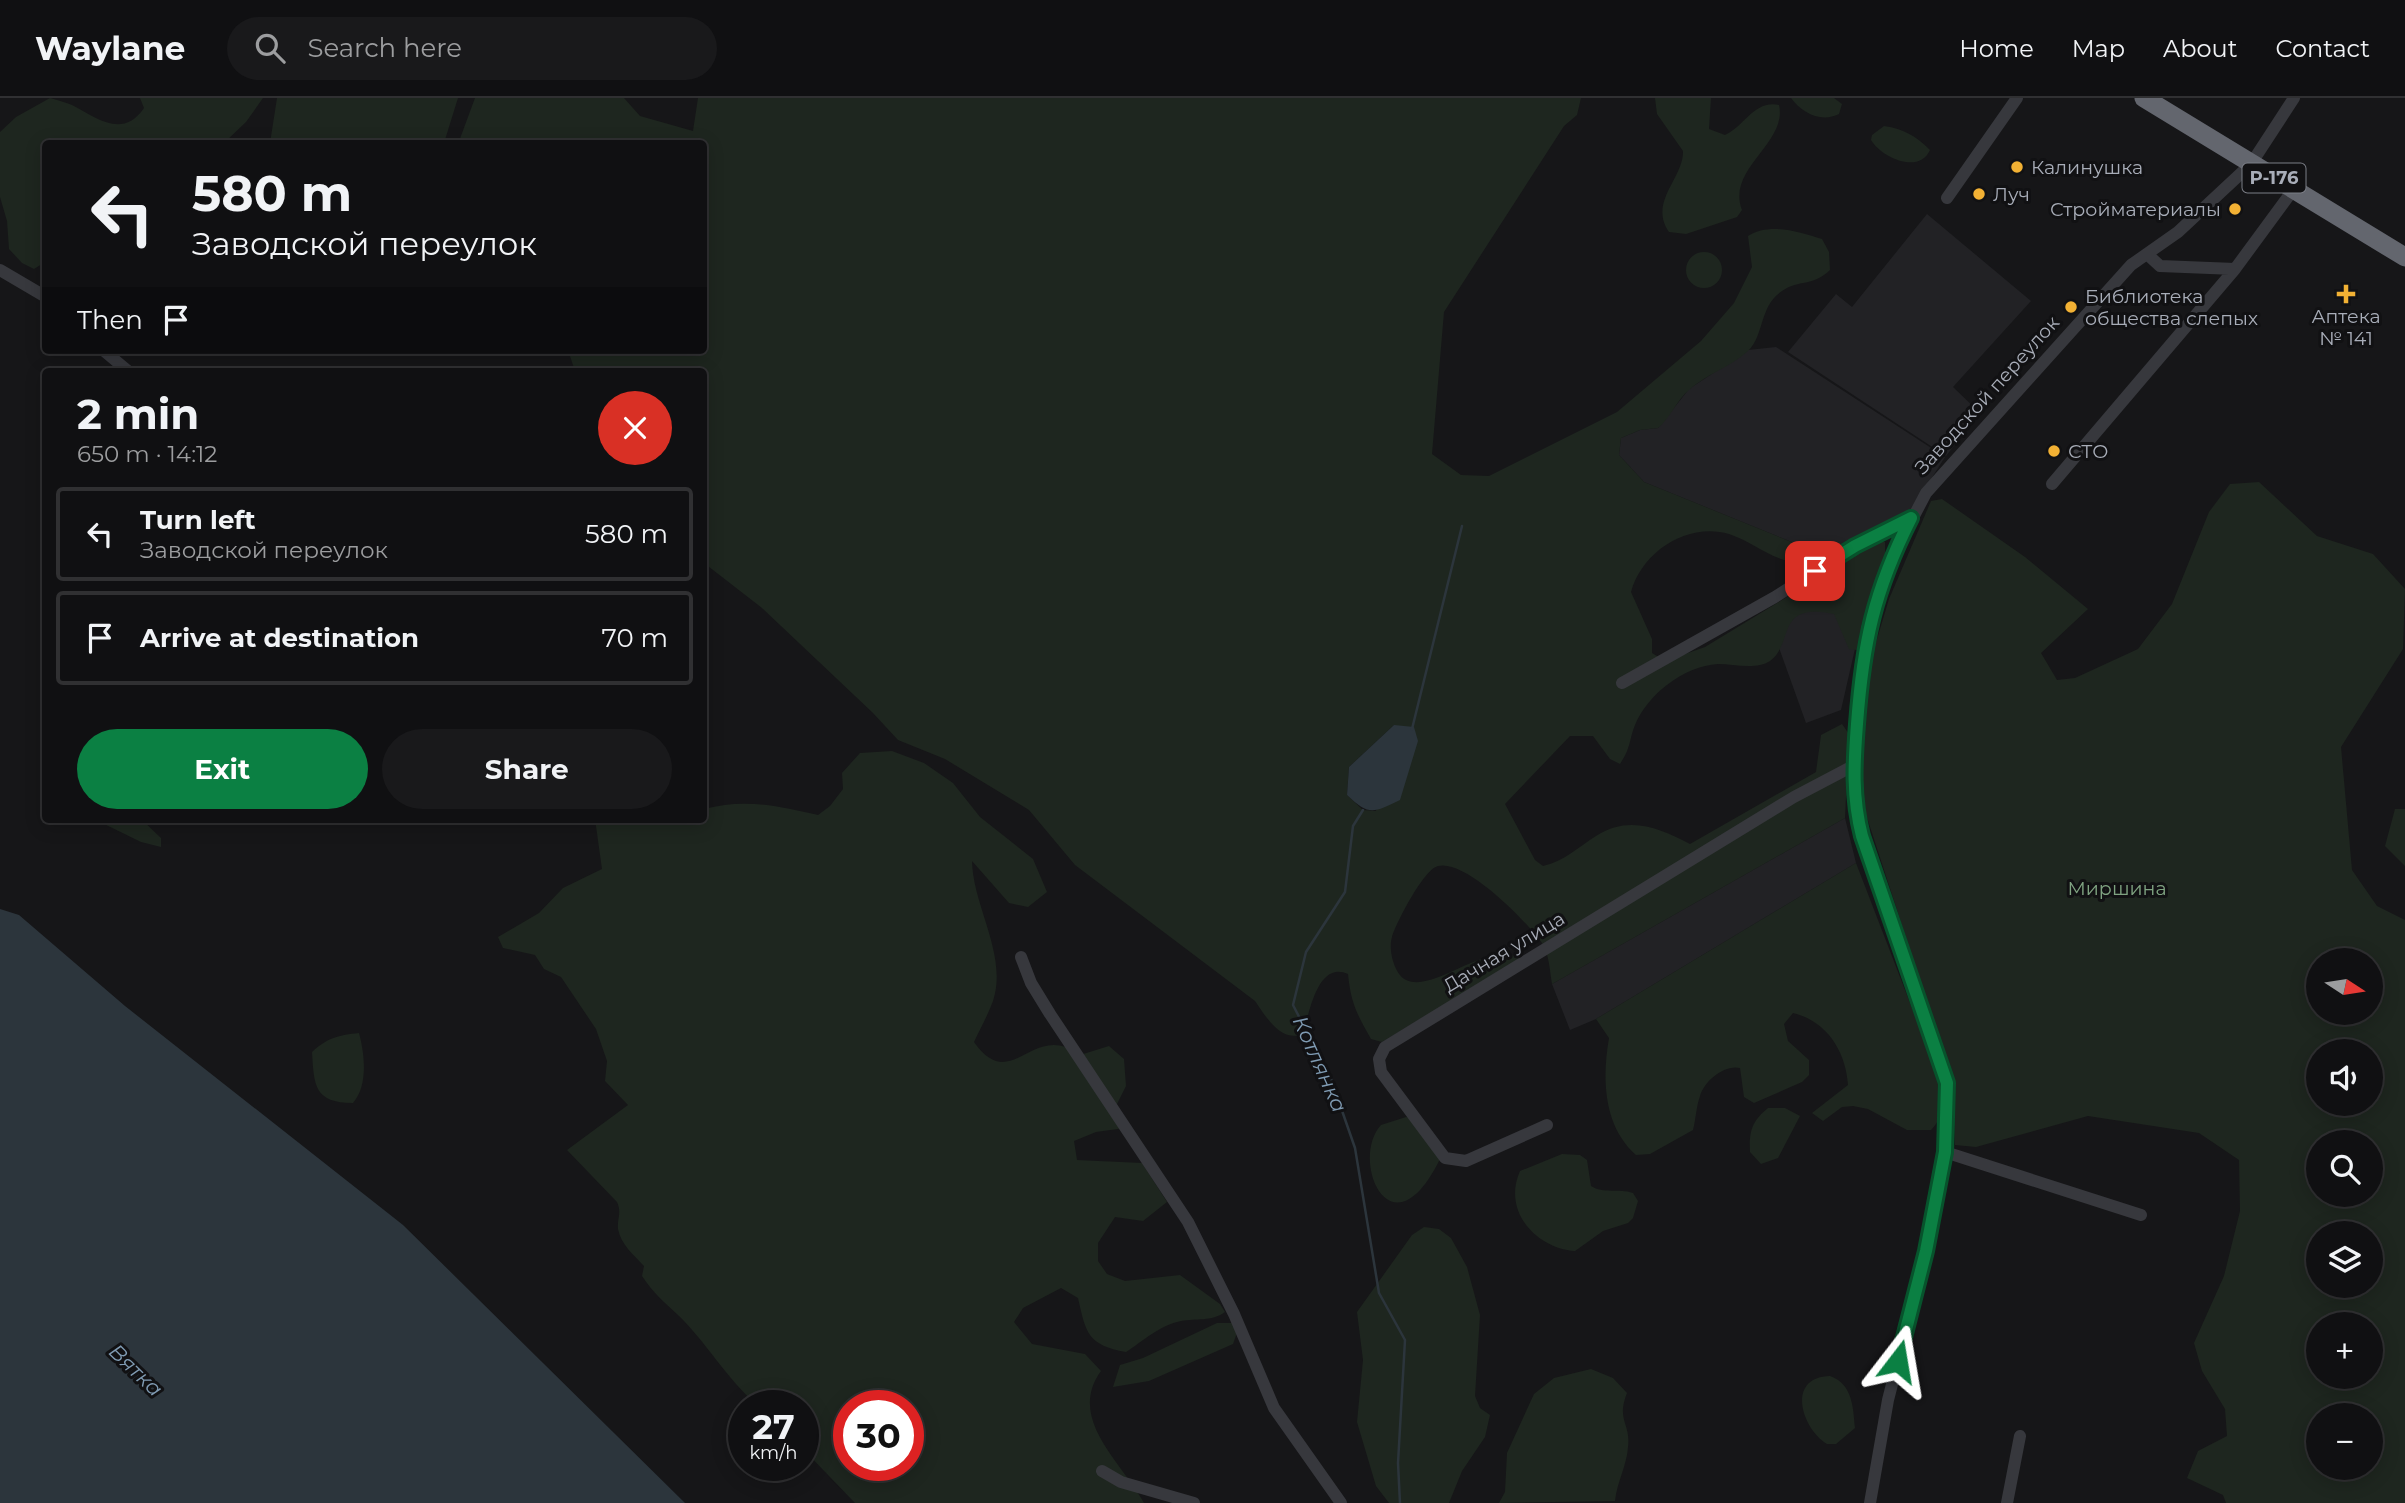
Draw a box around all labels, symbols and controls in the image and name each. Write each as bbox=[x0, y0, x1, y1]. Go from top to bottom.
search box bbox=[227, 17, 717, 80]
text: Waylane bbox=[35, 28, 185, 68]
icon: search bbox=[251, 29, 289, 67]
text: Search here bbox=[307, 32, 462, 64]
text: Home bbox=[1959, 34, 2034, 63]
text: Map bbox=[2072, 34, 2125, 63]
text: About bbox=[2163, 34, 2237, 63]
text: Contact bbox=[2275, 34, 2370, 63]
place label: Калинушка bbox=[2031, 156, 2143, 179]
marker: Калинушка bbox=[2009, 159, 2025, 175]
text: 580 m bbox=[192, 164, 352, 223]
road number: Р-176 bbox=[2242, 164, 2306, 192]
icon: left bbox=[77, 168, 168, 259]
place label: Луч bbox=[1993, 183, 2030, 206]
marker: Луч bbox=[1971, 186, 1987, 202]
place label: Стройматериалы bbox=[2050, 198, 2221, 221]
marker: Стройматериалы bbox=[2227, 201, 2243, 217]
text: Заводской переулок bbox=[192, 224, 537, 263]
place label: Библиотека общества слепых bbox=[2085, 285, 2258, 330]
marker: Аптека № 141 bbox=[2338, 286, 2354, 302]
marker: Библиотека общества слепых bbox=[2063, 299, 2079, 315]
icon: arrive bbox=[157, 301, 195, 339]
text: Then bbox=[77, 304, 143, 336]
place label: Аптека № 141 bbox=[2311, 305, 2381, 350]
street label: Заводской переулок bbox=[1910, 311, 2064, 479]
text: 2 min bbox=[77, 388, 199, 440]
button: close bbox=[598, 391, 672, 465]
text: 650 m · 14:12 bbox=[77, 440, 217, 468]
place label: СТО bbox=[2068, 440, 2108, 463]
marker: СТО bbox=[2046, 443, 2062, 459]
text: Turn left bbox=[140, 504, 256, 536]
icon: left bbox=[81, 515, 119, 553]
text: 580 m bbox=[585, 518, 668, 550]
text: Заводской переулок bbox=[140, 536, 388, 564]
pin bbox=[1785, 541, 1845, 601]
icon: arrive bbox=[1796, 552, 1834, 590]
icon: arrive bbox=[81, 619, 119, 657]
text: Arrive at destination bbox=[140, 622, 419, 654]
text: 70 m bbox=[602, 622, 668, 654]
button: Exit bbox=[77, 729, 368, 809]
button: Share bbox=[382, 729, 672, 809]
park label: Миршина bbox=[2067, 877, 2167, 900]
street label: Дачная улица bbox=[1439, 907, 1569, 997]
north arrow bbox=[2306, 948, 2384, 1026]
map controls bbox=[2306, 948, 2383, 1480]
water label: Котлянка bbox=[1288, 1012, 1352, 1116]
button: sound bbox=[2306, 1039, 2383, 1116]
button: search bbox=[2306, 1130, 2383, 1207]
button: layers bbox=[2306, 1221, 2383, 1298]
button: + bbox=[2306, 1312, 2383, 1389]
position arrow bbox=[1861, 1324, 1935, 1398]
water label: Вятка bbox=[104, 1339, 168, 1401]
speed limit sign: 30 bbox=[833, 1390, 924, 1481]
button: − bbox=[2306, 1403, 2383, 1480]
text: 27 bbox=[752, 1405, 795, 1448]
text: km/h bbox=[749, 1442, 798, 1464]

